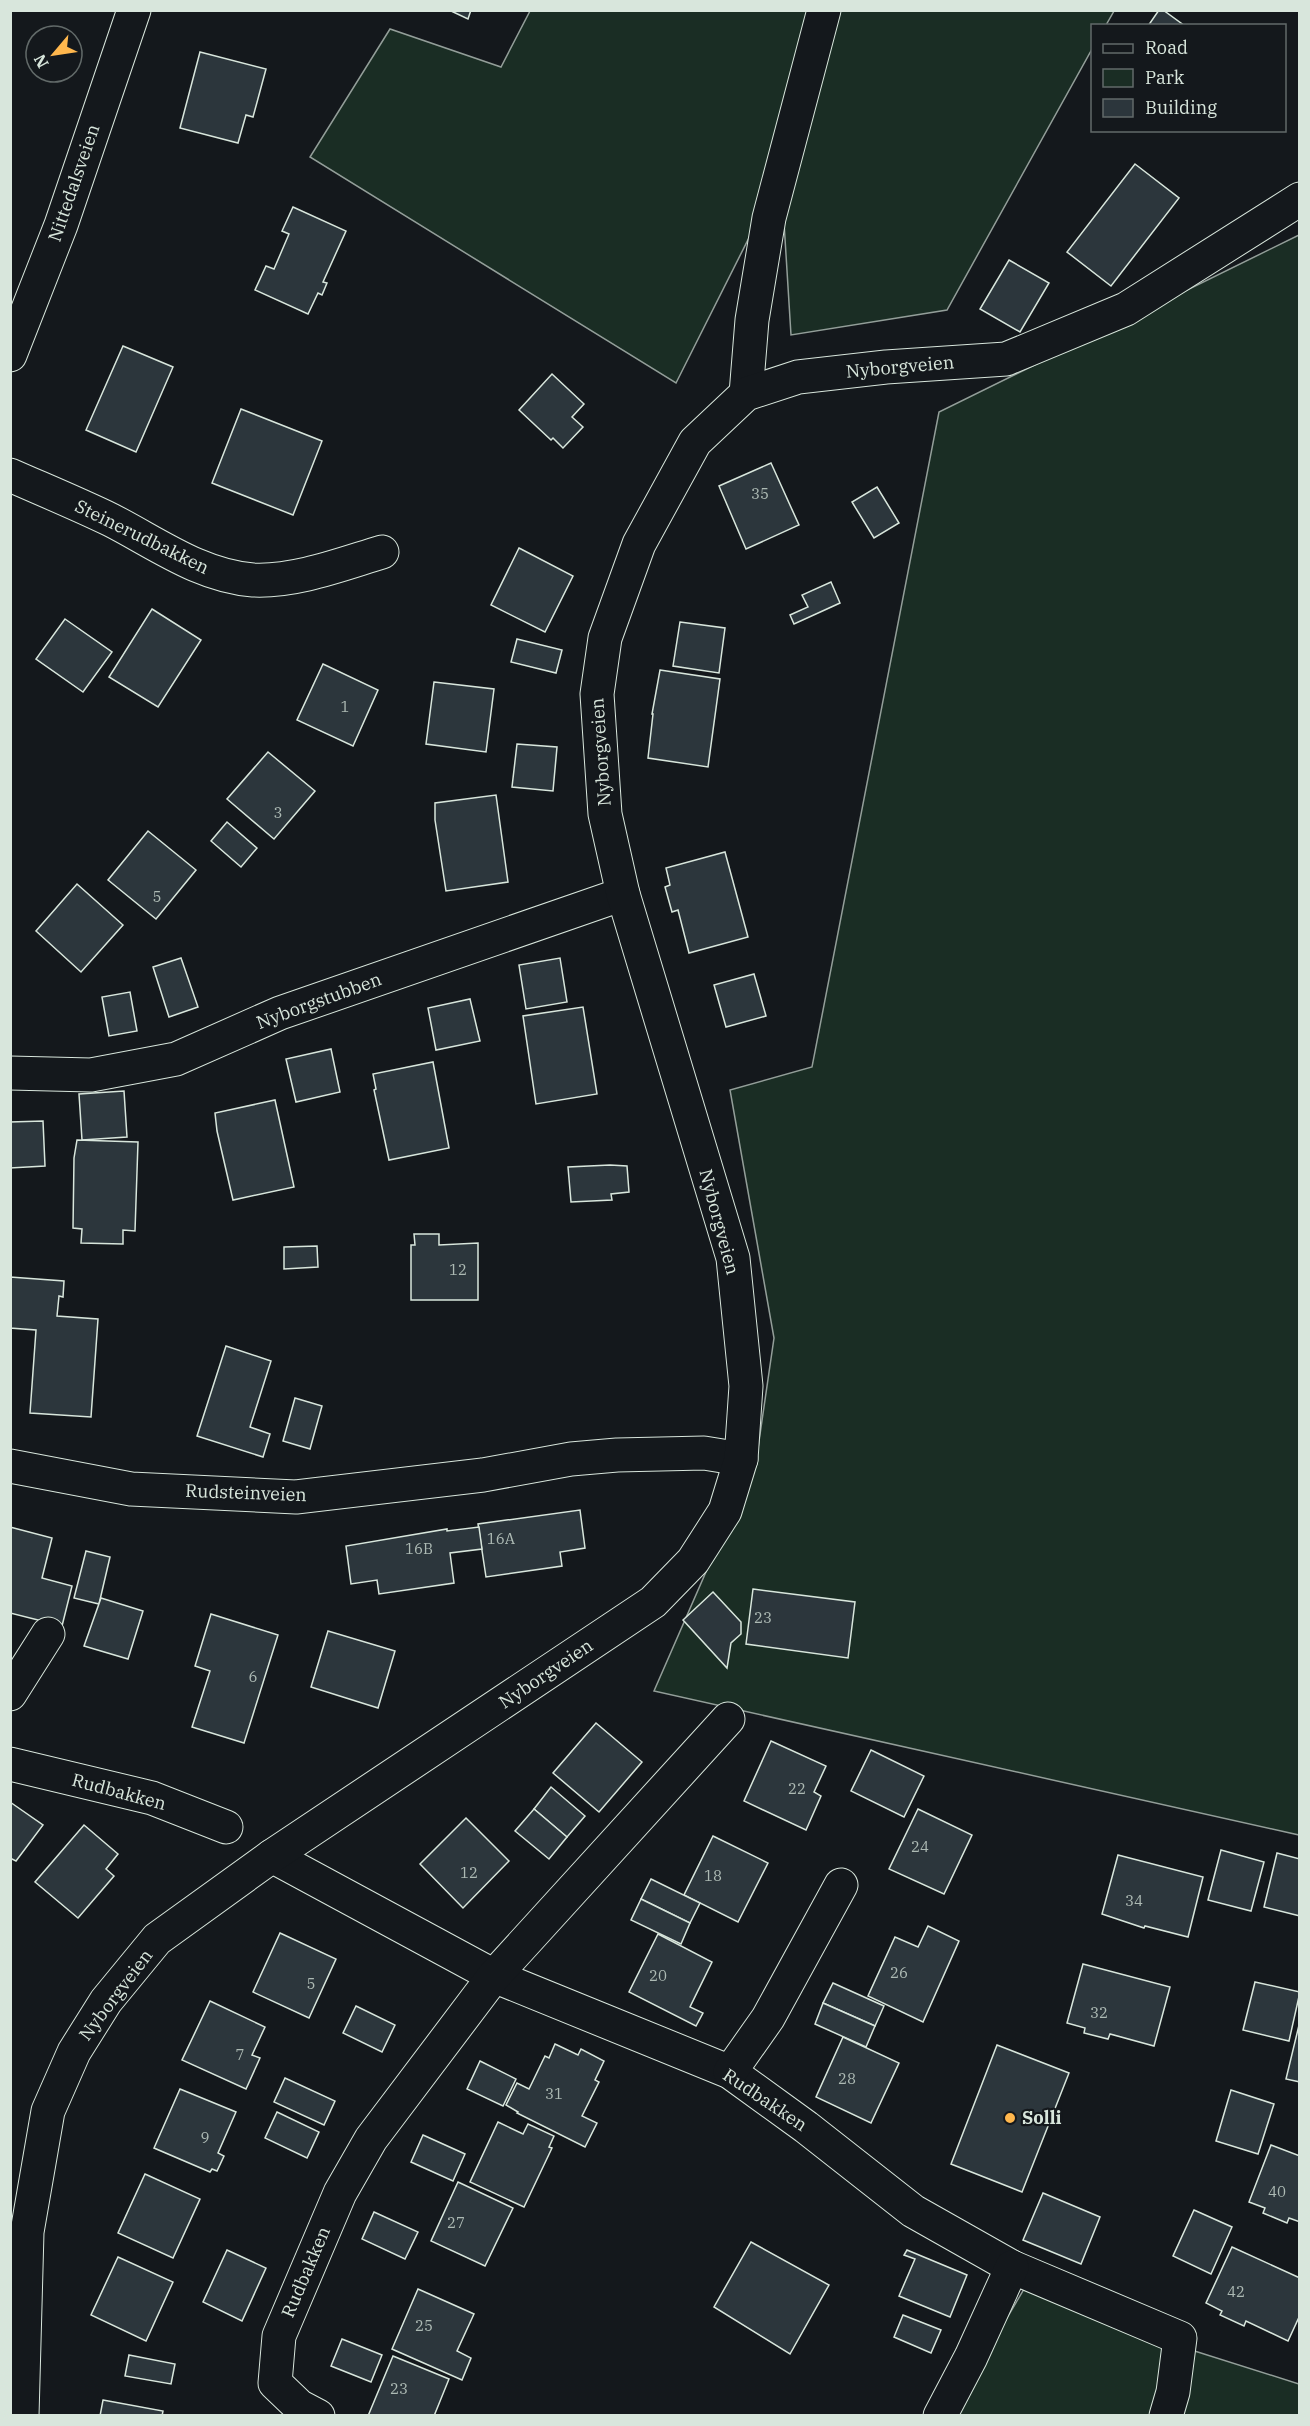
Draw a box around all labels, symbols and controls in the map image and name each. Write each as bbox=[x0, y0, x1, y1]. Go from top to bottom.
north arrow bbox=[24, 24, 84, 84]
legend bbox=[1091, 24, 1286, 132]
text: Road bbox=[1145, 36, 1188, 59]
text: N bbox=[29, 51, 53, 72]
text: Park bbox=[1145, 66, 1185, 89]
text: Building bbox=[1145, 96, 1217, 119]
street label: Nittedalsveien bbox=[43, 121, 104, 245]
street label: Nyborgveien bbox=[845, 350, 955, 383]
house number: 35 bbox=[751, 484, 769, 503]
street label: Steinerudbakken bbox=[71, 494, 213, 579]
house number: 1 bbox=[340, 697, 350, 716]
street label: Nyborgveien bbox=[585, 697, 616, 807]
house number: 3 bbox=[273, 803, 283, 822]
house number: 5 bbox=[152, 887, 162, 906]
street label: Nyborgstubben bbox=[253, 967, 385, 1034]
street label: Nyborgveien bbox=[694, 1166, 745, 1277]
house number: 12 bbox=[449, 1260, 467, 1279]
street label: Rudsteinveien bbox=[185, 1479, 307, 1506]
house number: 16A bbox=[487, 1529, 516, 1548]
house number: 16B bbox=[405, 1539, 433, 1558]
house number: 23 bbox=[754, 1608, 772, 1627]
street label: Nyborgveien bbox=[494, 1634, 597, 1713]
house number: 6 bbox=[248, 1667, 258, 1686]
street label: Rudbakken bbox=[69, 1768, 169, 1815]
house number: 22 bbox=[788, 1779, 806, 1798]
house number: 24 bbox=[911, 1837, 929, 1856]
house number: 12 bbox=[460, 1863, 478, 1882]
house number: 18 bbox=[704, 1866, 722, 1885]
house number: 34 bbox=[1125, 1891, 1143, 1910]
street label: Nyborgveien bbox=[74, 1944, 157, 2045]
house number: 26 bbox=[890, 1963, 908, 1982]
house number: 20 bbox=[649, 1966, 667, 1985]
house number: 5 bbox=[306, 1974, 316, 1993]
house number: 32 bbox=[1090, 2003, 1108, 2022]
house number: 7 bbox=[235, 2045, 245, 2064]
street label: Rudbakken bbox=[719, 2063, 812, 2136]
house number: 28 bbox=[838, 2069, 856, 2088]
house number: 31 bbox=[545, 2084, 563, 2103]
place label: Solli bbox=[1022, 2106, 1062, 2129]
marker: Solli bbox=[1003, 2111, 1017, 2125]
house number: 9 bbox=[200, 2128, 210, 2147]
house number: 40 bbox=[1268, 2182, 1286, 2201]
house number: 27 bbox=[447, 2213, 465, 2232]
street label: Rudbakken bbox=[276, 2223, 335, 2321]
house number: 42 bbox=[1227, 2282, 1245, 2301]
house number: 25 bbox=[415, 2316, 433, 2335]
house number: 23 bbox=[390, 2379, 408, 2398]

